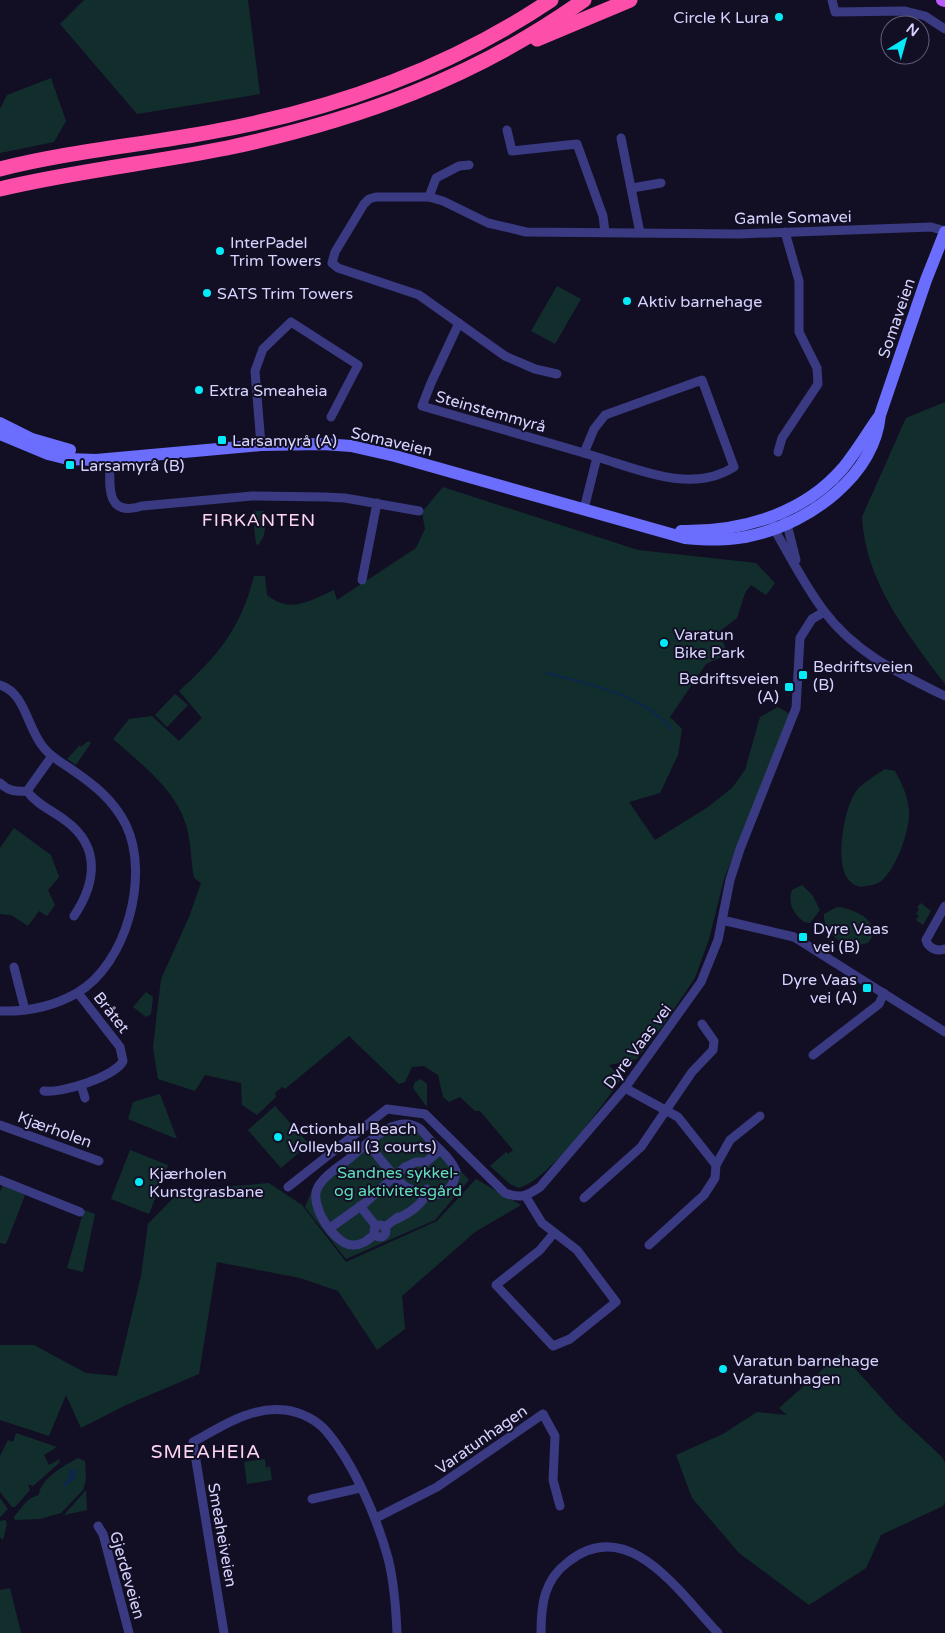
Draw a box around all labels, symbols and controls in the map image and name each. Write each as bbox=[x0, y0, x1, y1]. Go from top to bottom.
place label: Circle K Lura bbox=[673, 8, 769, 28]
marker: Circle K Lura bbox=[773, 11, 785, 23]
north arrow bbox=[880, 15, 930, 65]
text: N bbox=[903, 20, 922, 40]
street label: Gamle Somavei bbox=[734, 207, 852, 229]
place label: InterPadel Trim Towers bbox=[230, 233, 322, 271]
marker: InterPadel Trim Towers bbox=[214, 245, 226, 257]
street label: Somaveien bbox=[874, 276, 920, 361]
place label: SATS Trim Towers bbox=[217, 284, 353, 304]
marker: SATS Trim Towers bbox=[201, 287, 213, 299]
place label: Aktiv barnehage bbox=[637, 292, 762, 312]
marker: Aktiv barnehage bbox=[621, 295, 633, 307]
place label: Extra Smeaheia bbox=[209, 381, 328, 401]
marker: Extra Smeaheia bbox=[193, 384, 205, 396]
street label: Steinstemmyrå bbox=[433, 387, 548, 437]
street label: Somaveien bbox=[349, 423, 435, 461]
place label: Larsamyrå (A) bbox=[232, 431, 337, 451]
marker: Larsamyrå (A) bbox=[216, 434, 228, 446]
place label: Larsamyrå (B) bbox=[80, 456, 185, 476]
marker: Larsamyrå (B) bbox=[64, 459, 76, 471]
district label: FIRKANTEN bbox=[202, 509, 316, 531]
place label: Varatun Bike Park bbox=[674, 625, 745, 663]
marker: Varatun Bike Park bbox=[658, 637, 670, 649]
place label: Bedriftsveien (B) bbox=[813, 657, 913, 695]
place label: Bedriftsveien (A) bbox=[679, 669, 779, 707]
marker: Bedriftsveien (B) bbox=[797, 669, 809, 681]
marker: Bedriftsveien (A) bbox=[783, 681, 795, 693]
place label: Dyre Vaas vei (B) bbox=[813, 919, 889, 957]
marker: Dyre Vaas vei (B) bbox=[797, 931, 809, 943]
place label: Dyre Vaas vei (A) bbox=[781, 970, 857, 1008]
marker: Dyre Vaas vei (A) bbox=[861, 982, 873, 994]
street label: Bråtet bbox=[89, 988, 134, 1037]
street label: Dyre Vaas vei bbox=[599, 1000, 676, 1093]
street label: Kjærholen bbox=[15, 1107, 95, 1153]
place label: Actionball Beach Volleyball (3 courts) bbox=[288, 1119, 436, 1157]
marker: Actionball Beach Volleyball (3 courts) bbox=[272, 1131, 284, 1143]
park label: Sandnes sykkel- og aktivitetsgård bbox=[334, 1163, 462, 1201]
place label: Kjærholen Kunstgrasbane bbox=[149, 1164, 264, 1202]
marker: Kjærholen Kunstgrasbane bbox=[133, 1176, 145, 1188]
place label: Varatun barnehage Varatunhagen bbox=[733, 1351, 879, 1389]
marker: Varatun barnehage Varatunhagen bbox=[717, 1363, 729, 1375]
street label: Varatunhagen bbox=[432, 1401, 531, 1479]
district label: SMEAHEIA bbox=[151, 1441, 261, 1463]
street label: Smeaheiveien bbox=[203, 1482, 241, 1589]
street label: Gjerdeveien bbox=[105, 1529, 149, 1621]

